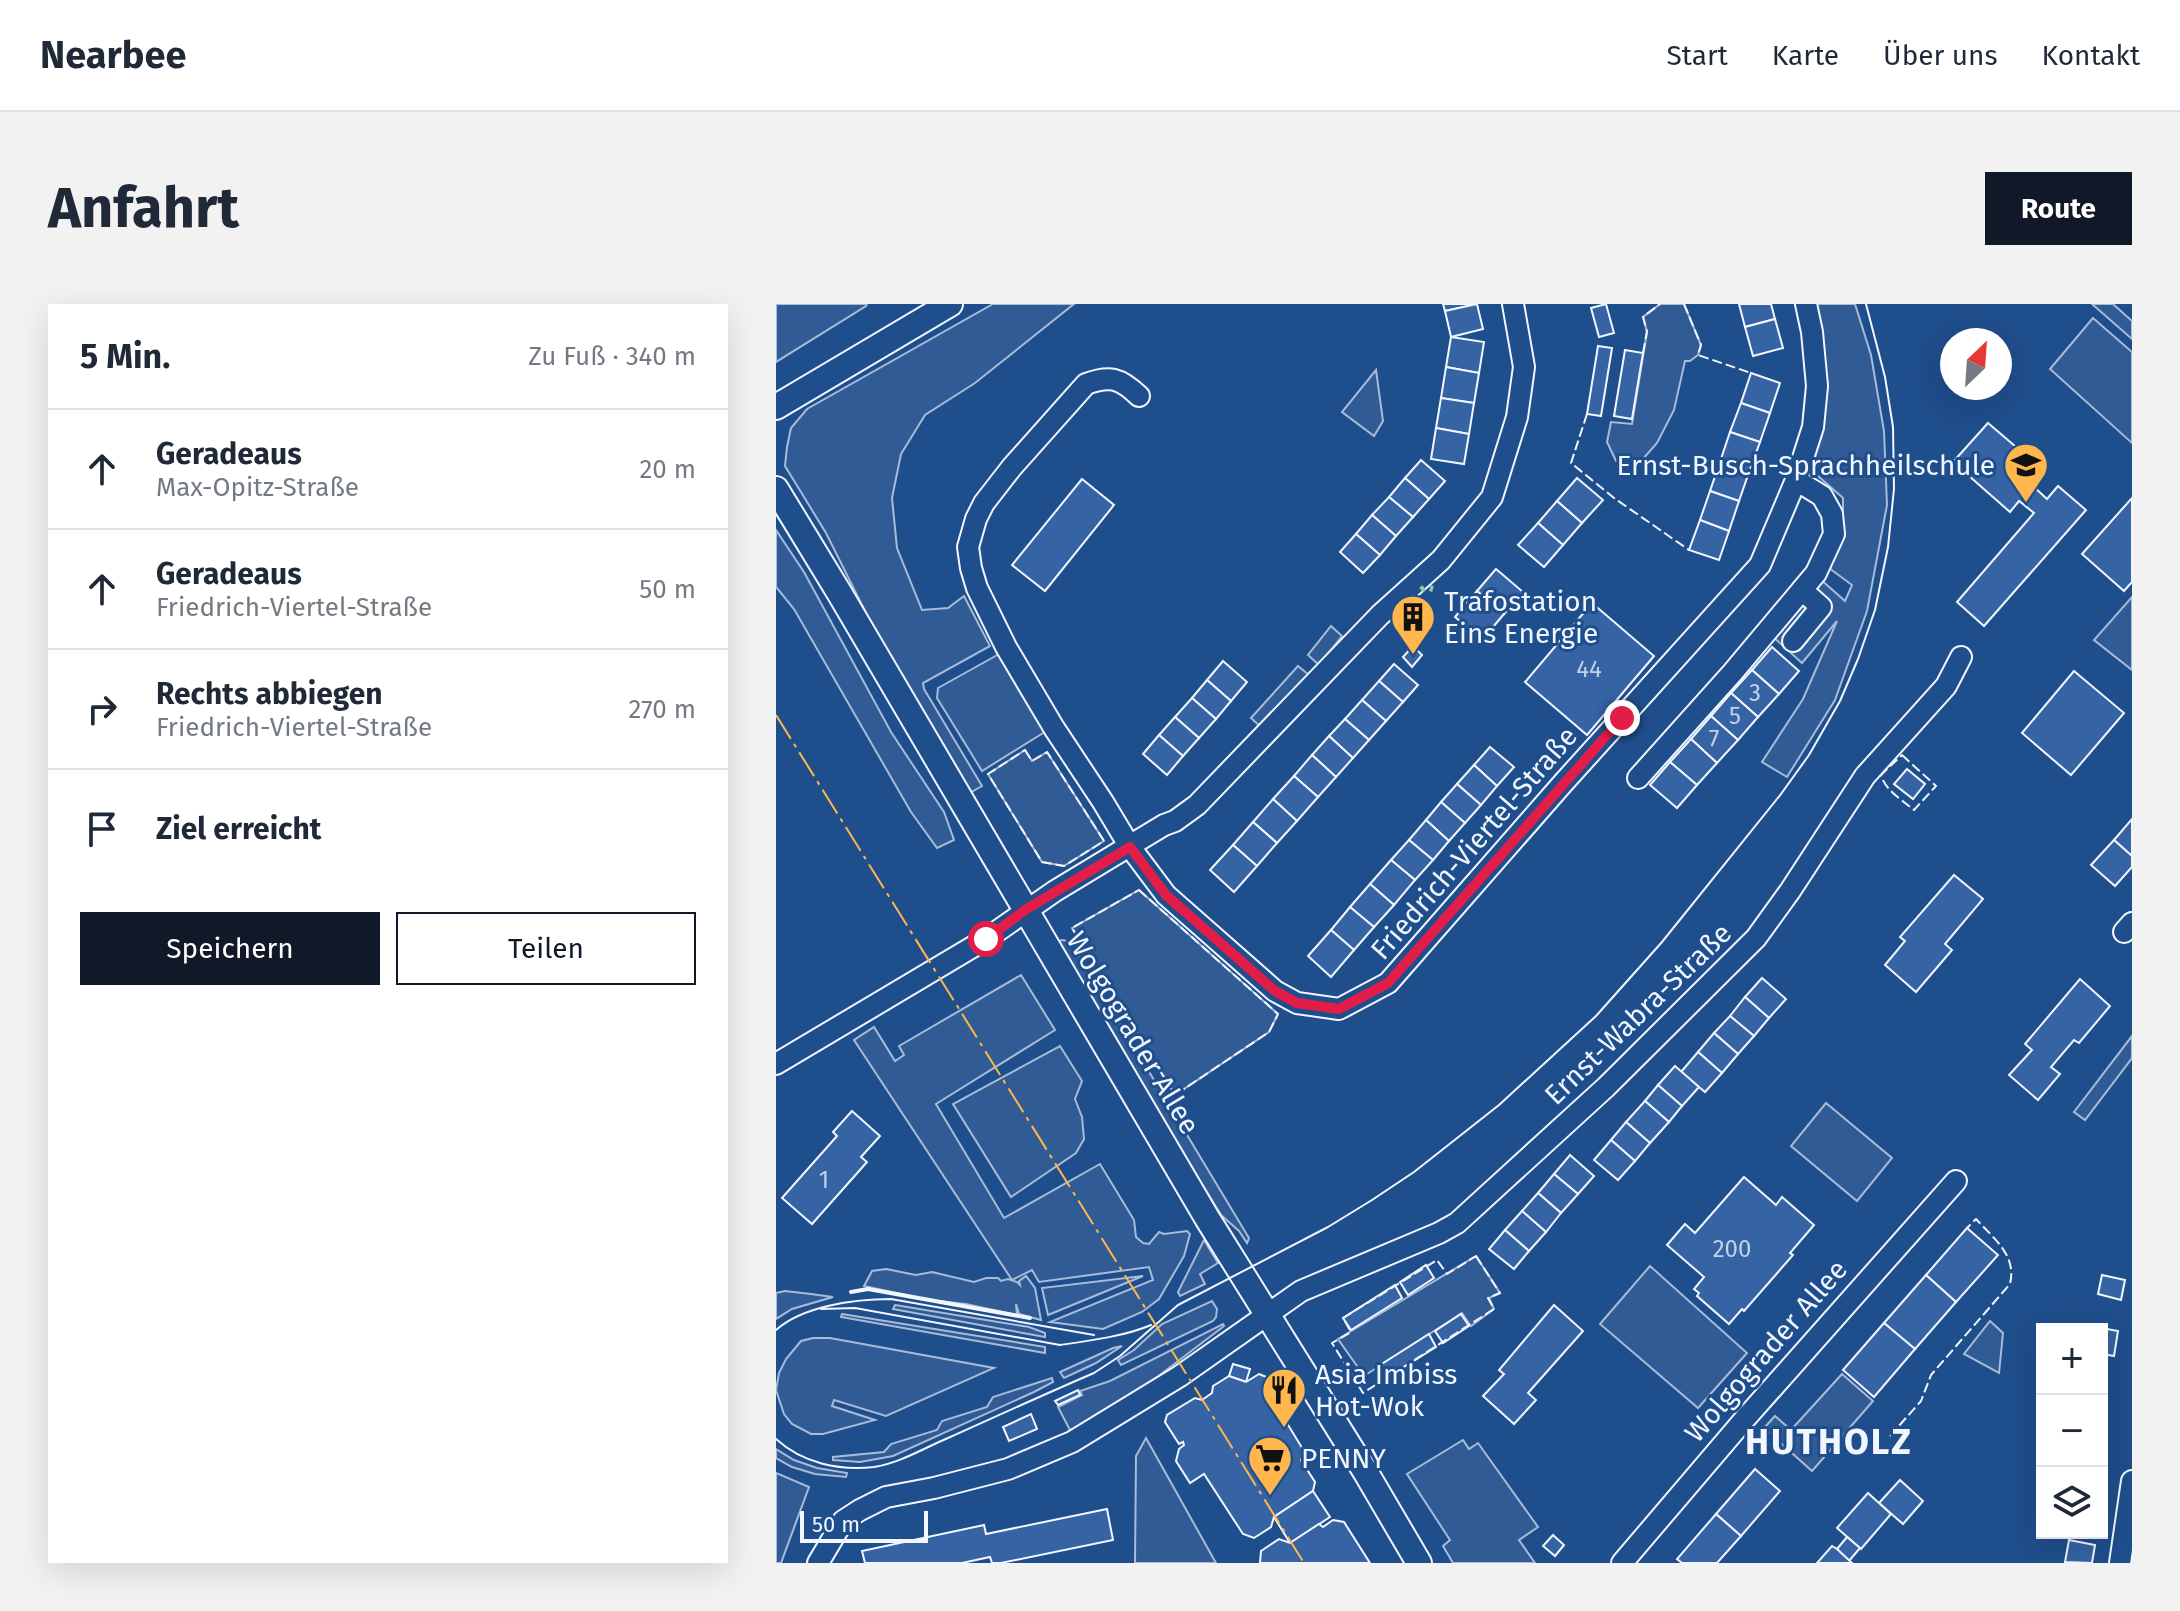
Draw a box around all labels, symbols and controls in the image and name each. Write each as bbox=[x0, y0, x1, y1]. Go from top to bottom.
text: Nearbee bbox=[40, 32, 187, 78]
text: Start bbox=[1666, 39, 1728, 72]
text: Karte bbox=[1772, 39, 1839, 72]
text: Über uns bbox=[1883, 39, 1998, 72]
text: Kontakt bbox=[2042, 39, 2140, 72]
button: Route bbox=[1985, 172, 2132, 245]
text: Anfahrt bbox=[48, 175, 239, 242]
north arrow bbox=[1940, 328, 2012, 400]
text: 5 Min. bbox=[80, 336, 170, 377]
text: Zu Fuß · 340 m bbox=[528, 341, 696, 372]
text: Geradeaus bbox=[156, 436, 302, 472]
school or university icon: Ernst-Busch-Sprachheilschule bbox=[2002, 441, 2050, 504]
icon: ahead bbox=[80, 447, 124, 491]
place label: Ernst-Busch-Sprachheilschule bbox=[1616, 449, 1995, 482]
text: 20 m bbox=[639, 454, 696, 485]
text: Max-Opitz-Straße bbox=[156, 472, 359, 503]
text: Geradeaus bbox=[156, 556, 302, 592]
icon: ahead bbox=[80, 567, 124, 611]
text: 50 m bbox=[639, 574, 696, 605]
place label: Trafostation Eins Energie bbox=[1444, 585, 1598, 650]
text: Friedrich-Viertel-Straße bbox=[156, 592, 432, 623]
building icon: Trafostation Eins Energie bbox=[1389, 593, 1437, 656]
house number: 44 bbox=[1576, 655, 1602, 683]
text: Rechts abbiegen bbox=[156, 676, 383, 712]
house number: 3 bbox=[1749, 679, 1761, 707]
icon: right bbox=[80, 687, 124, 731]
text: 270 m bbox=[628, 694, 696, 725]
route end bbox=[1604, 700, 1640, 736]
house number: 5 bbox=[1729, 702, 1741, 730]
text: Friedrich-Viertel-Straße bbox=[156, 712, 432, 743]
street label: Friedrich-Viertel-Straße bbox=[1364, 720, 1584, 966]
house number: 7 bbox=[1709, 725, 1719, 753]
icon: arrive bbox=[80, 807, 124, 851]
text: Ziel erreicht bbox=[156, 811, 321, 847]
button: Speichern bbox=[80, 912, 380, 985]
button: Teilen bbox=[396, 912, 696, 985]
street label: Ernst-Wabra-Straße bbox=[1538, 916, 1738, 1112]
route start bbox=[968, 921, 1004, 957]
street label: Wolgograder Allee bbox=[1059, 926, 1207, 1140]
house number: 1 bbox=[819, 1166, 829, 1194]
house number: 200 bbox=[1713, 1235, 1751, 1263]
street label: Wolgograder Allee bbox=[1678, 1253, 1854, 1449]
map controls bbox=[2036, 1323, 2108, 1539]
button: + bbox=[2036, 1323, 2108, 1395]
place label: Asia Imbiss Hot-Wok bbox=[1315, 1358, 1457, 1423]
restaurant icon: Asia Imbiss Hot-Wok bbox=[1260, 1366, 1308, 1429]
button: − bbox=[2036, 1395, 2108, 1467]
district label: HUTHOLZ bbox=[1745, 1420, 1913, 1464]
supermarket icon: PENNY bbox=[1246, 1434, 1294, 1497]
place label: PENNY bbox=[1301, 1442, 1386, 1475]
button: layers bbox=[2036, 1467, 2108, 1539]
scale bar bbox=[800, 1507, 928, 1543]
text: 50 m bbox=[812, 1511, 860, 1538]

